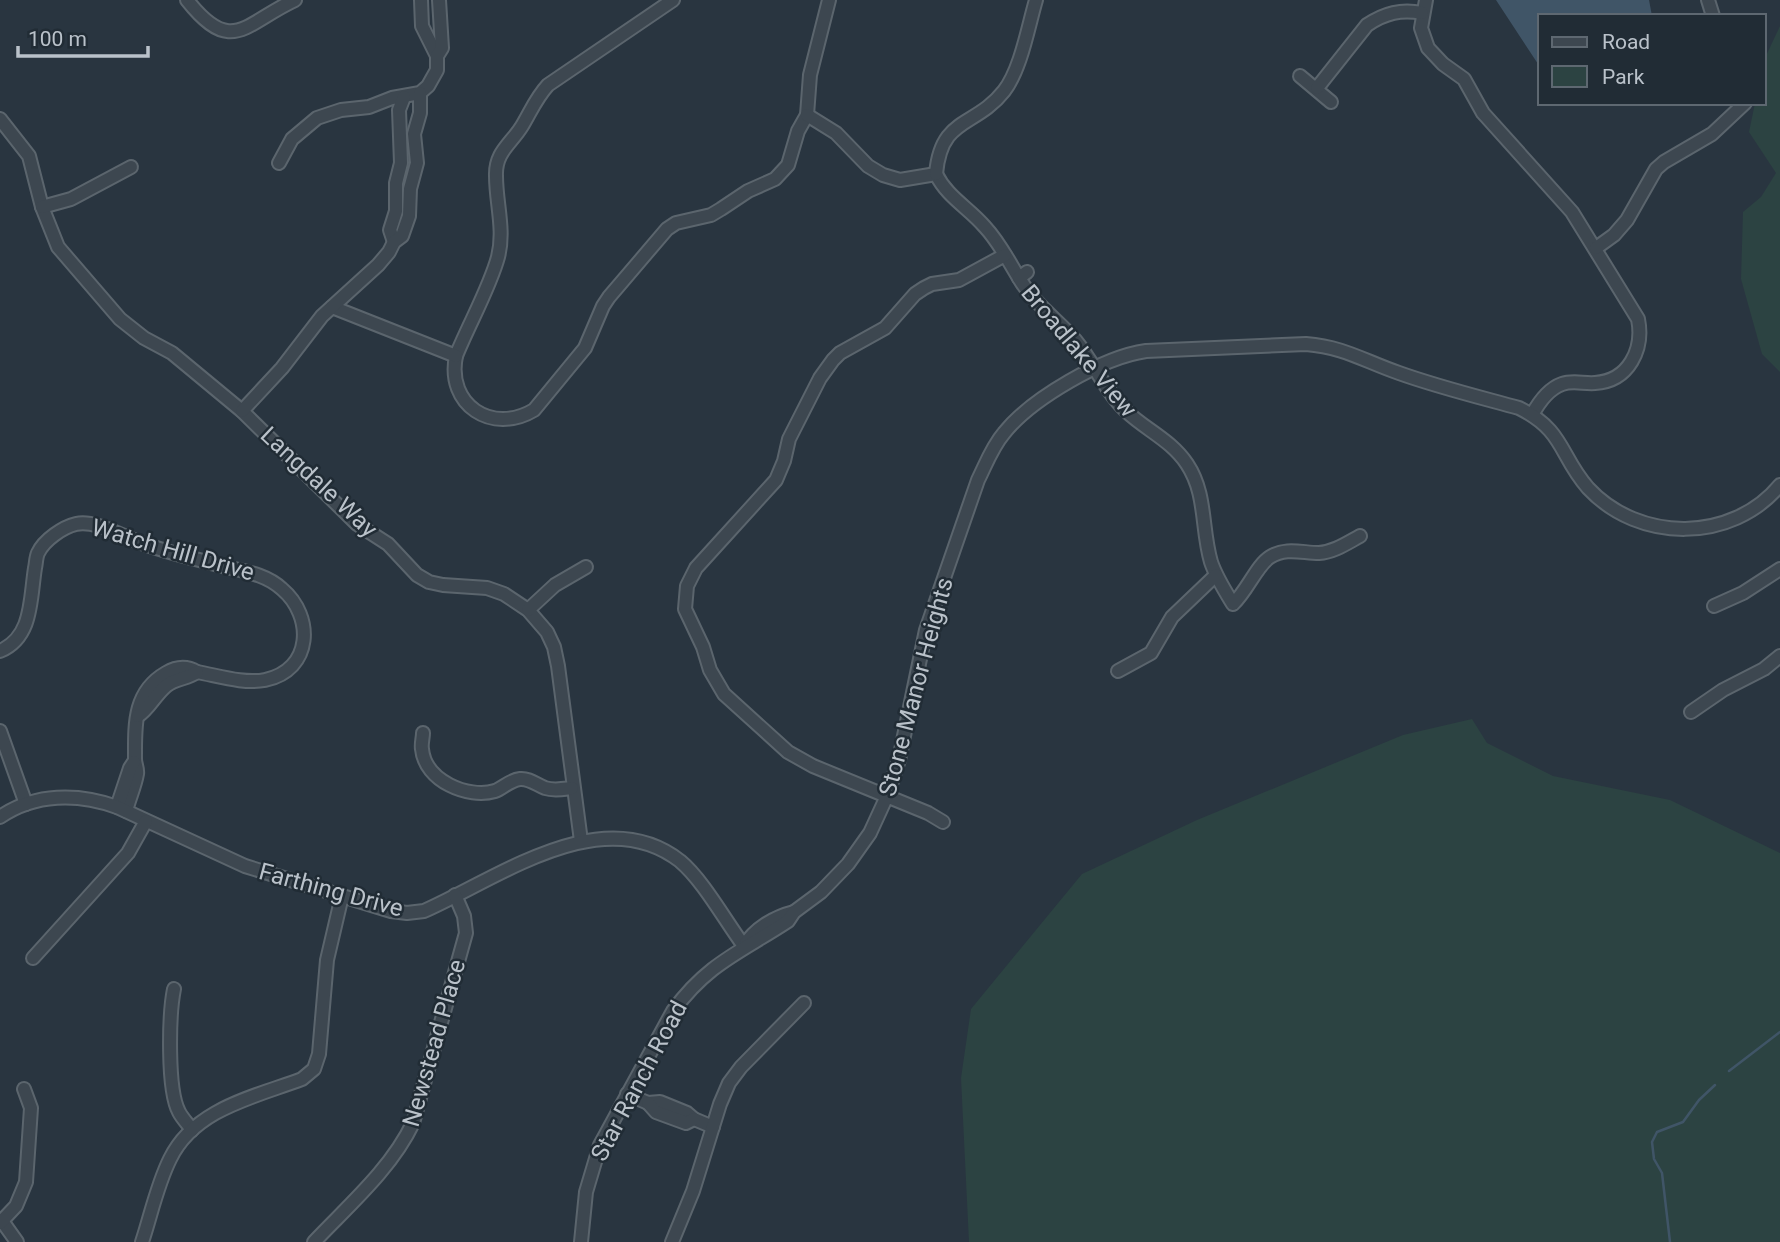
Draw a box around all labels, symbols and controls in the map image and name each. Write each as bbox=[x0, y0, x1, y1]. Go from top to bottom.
scale bar bbox=[18, 14, 147, 58]
legend bbox=[1538, 14, 1766, 105]
text: 100 m bbox=[28, 27, 87, 51]
text: Road bbox=[1602, 30, 1650, 54]
text: Park bbox=[1602, 65, 1645, 89]
street label: Broadlake View bbox=[1015, 279, 1143, 423]
street label: Langdale Way bbox=[255, 421, 383, 543]
street label: Watch Hill Drive bbox=[88, 513, 258, 587]
street label: Stone Manor Heights bbox=[873, 575, 959, 799]
street label: Farthing Drive bbox=[256, 857, 406, 923]
street label: Newstead Place bbox=[397, 956, 471, 1130]
street label: Star Ranch Road bbox=[585, 996, 693, 1166]

